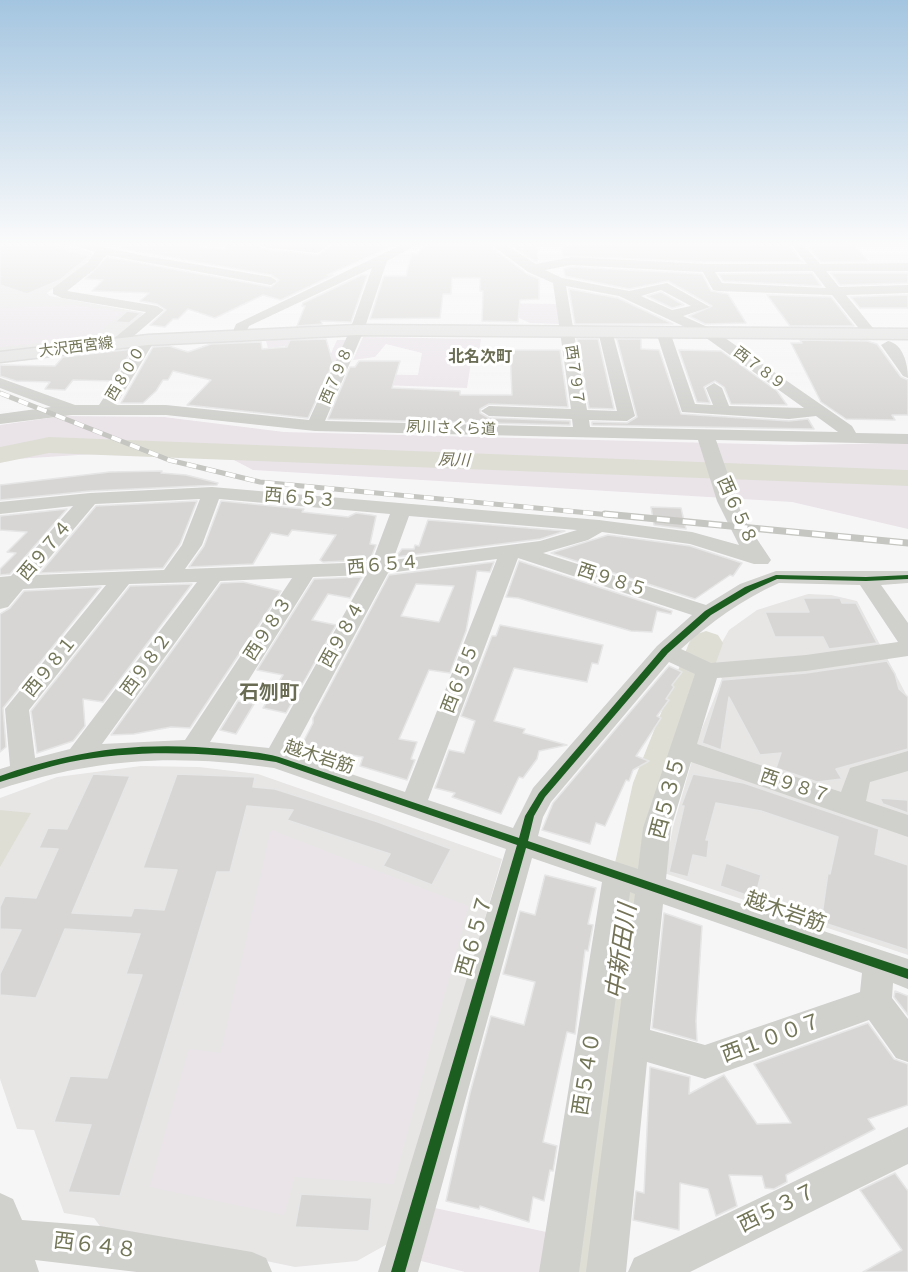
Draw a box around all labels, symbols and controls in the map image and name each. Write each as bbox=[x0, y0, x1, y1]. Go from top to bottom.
street label: 大沢西宮線 bbox=[38, 334, 114, 362]
street label: 西８００ bbox=[103, 344, 149, 404]
street label: 西７９７ bbox=[561, 344, 587, 406]
street label: 西７８９ bbox=[730, 344, 788, 394]
street label: 西７９８ bbox=[317, 345, 357, 407]
district label: 北名次町 bbox=[448, 348, 512, 368]
street label: 夙川さくら道 bbox=[406, 418, 496, 440]
water label: 夙川 bbox=[438, 451, 470, 471]
street label: 西６５８ bbox=[711, 474, 761, 548]
street label: 西６５３ bbox=[263, 485, 337, 513]
street label: 西９７４ bbox=[15, 516, 77, 586]
street label: 西６５４ bbox=[346, 552, 420, 580]
street label: 西９８５ bbox=[574, 560, 650, 602]
street label: 西９８３ bbox=[240, 593, 298, 665]
street label: 西９８４ bbox=[316, 598, 370, 672]
street label: 西９８２ bbox=[117, 630, 177, 700]
street label: 西９８１ bbox=[20, 632, 82, 702]
street label: 西６５５ bbox=[438, 642, 484, 716]
district label: 石刎町 bbox=[239, 682, 299, 706]
street label: 越木岩筋 bbox=[281, 737, 357, 779]
street label: 西５３５ bbox=[646, 754, 692, 842]
street label: 西９８７ bbox=[757, 766, 833, 808]
street label: 越木岩筋 bbox=[741, 887, 829, 939]
street label: 西６５７ bbox=[452, 892, 500, 980]
water label: 中新田川 bbox=[602, 902, 644, 1002]
street label: 西１００７ bbox=[718, 1009, 826, 1069]
street label: 西５４０ bbox=[569, 1031, 607, 1117]
street label: 西５３７ bbox=[735, 1179, 821, 1239]
street label: 西６４８ bbox=[52, 1229, 138, 1265]

